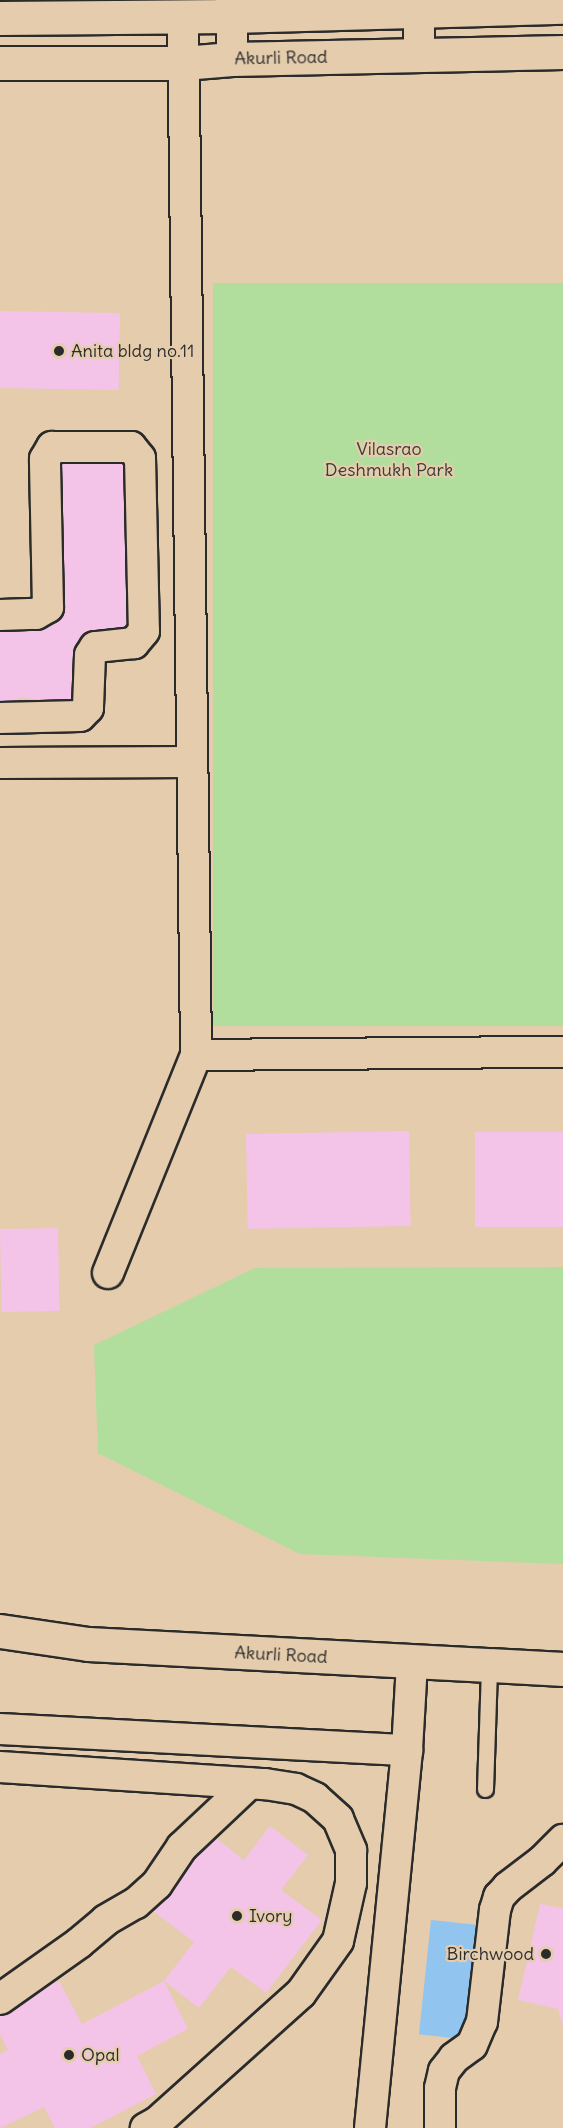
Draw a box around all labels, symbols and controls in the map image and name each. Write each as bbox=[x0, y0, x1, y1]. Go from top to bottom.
street label: Akurli Road bbox=[234, 46, 328, 70]
place label: Anita bldg no.11 bbox=[71, 340, 194, 362]
marker: Anita bldg no.11 bbox=[52, 344, 66, 358]
park label: Vilasrao Deshmukh Park bbox=[325, 439, 453, 482]
street label: Akurli Road bbox=[234, 1642, 328, 1668]
place label: Ivory bbox=[249, 1905, 293, 1927]
marker: Ivory bbox=[230, 1909, 244, 1923]
place label: Birchwood bbox=[447, 1943, 534, 1965]
marker: Birchwood bbox=[539, 1947, 553, 1961]
place label: Opal bbox=[81, 2044, 120, 2066]
marker: Opal bbox=[62, 2048, 76, 2062]

